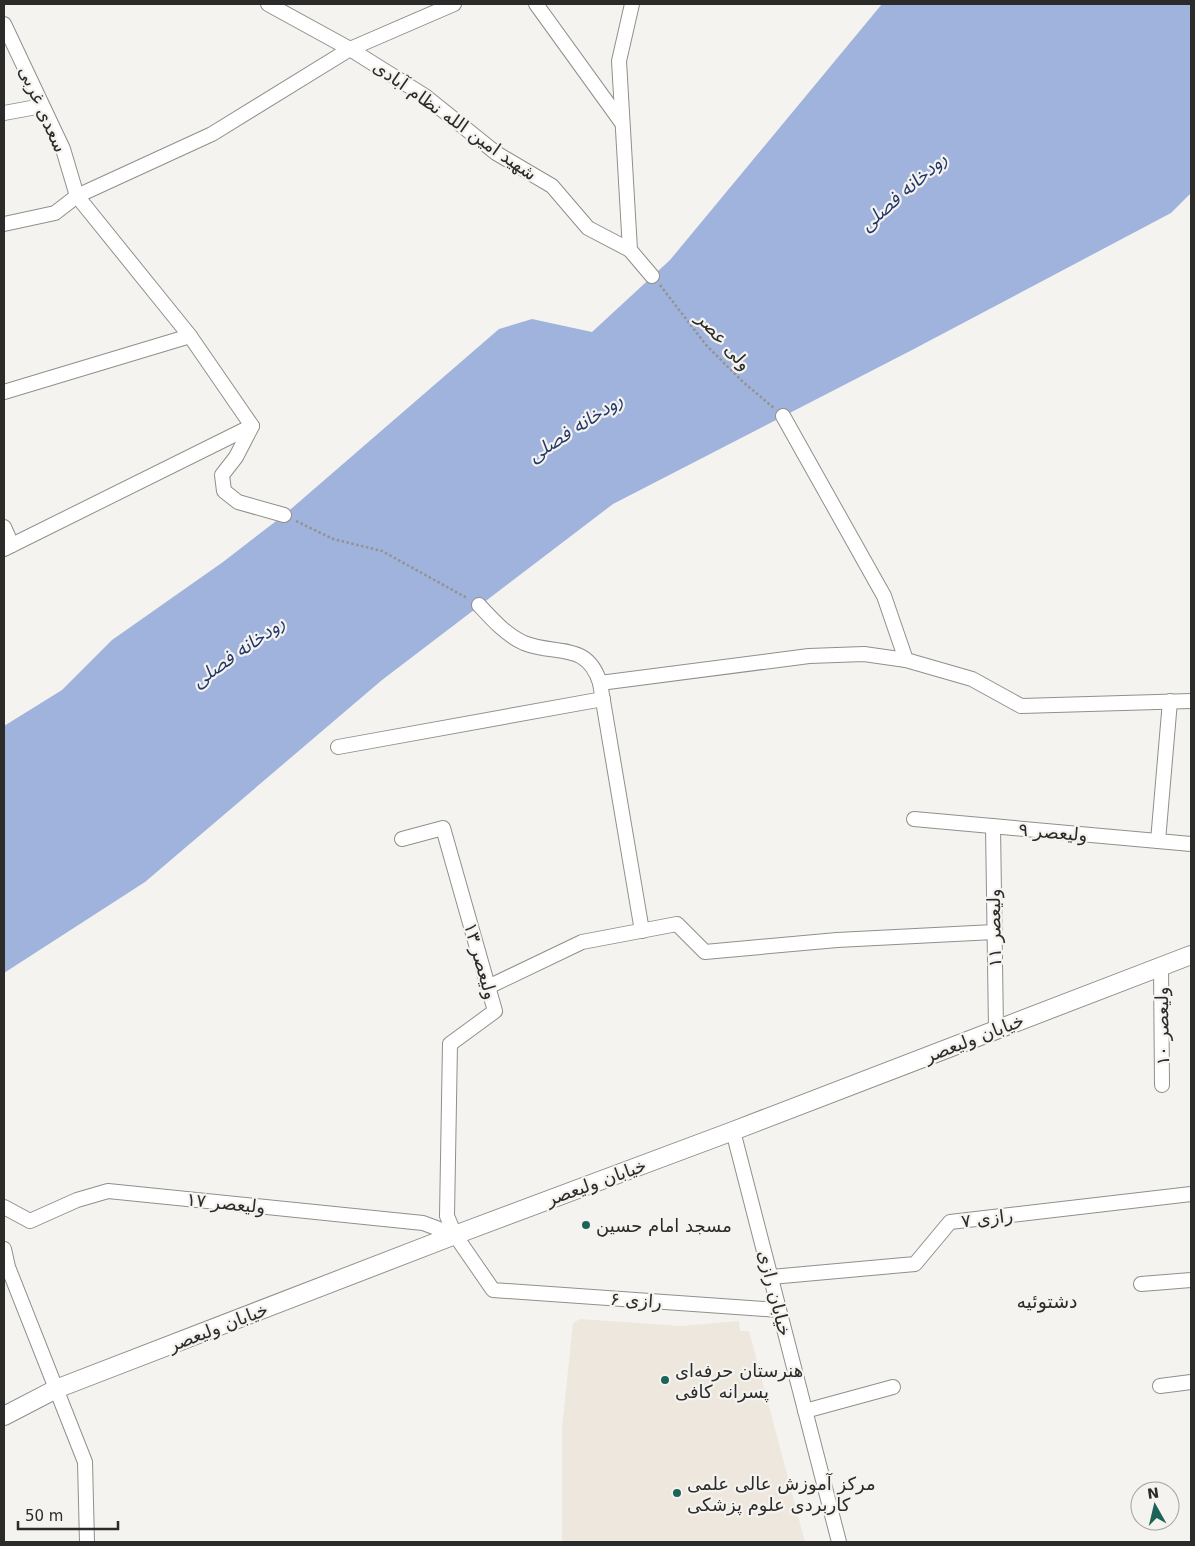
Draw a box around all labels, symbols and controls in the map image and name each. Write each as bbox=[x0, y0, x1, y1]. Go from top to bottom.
street label: شهید امین الله نظام آبادی bbox=[369, 55, 541, 185]
street label: سعدی غربی bbox=[14, 63, 71, 156]
water label: رودخانه فصلی bbox=[855, 147, 952, 235]
street label: ولی عصر bbox=[691, 307, 756, 375]
water label: رودخانه فصلی bbox=[524, 388, 627, 466]
water label: رودخانه فصلی bbox=[188, 611, 289, 692]
street label: ولیعصر ۹ bbox=[1018, 819, 1088, 846]
street label: ولیعصر ۱۱ bbox=[983, 888, 1006, 968]
street label: ولیعصر ۱۳ bbox=[459, 920, 502, 1002]
street label: ولیعصر ۱۰ bbox=[1151, 986, 1174, 1066]
street label: خیابان ولیعصر bbox=[920, 1009, 1027, 1068]
street label: خیابان ولیعصر bbox=[542, 1154, 649, 1211]
street label: ولیعصر ۱۷ bbox=[186, 1188, 266, 1219]
street label: رازی ۷ bbox=[960, 1204, 1014, 1232]
place label: مسجد امام حسین bbox=[596, 1215, 732, 1237]
marker: مسجد امام حسین bbox=[580, 1219, 592, 1231]
street label: خیابان رازی bbox=[754, 1248, 796, 1338]
street label: رازی ۶ bbox=[609, 1288, 663, 1312]
district label: دشتوئیه bbox=[1016, 1290, 1078, 1313]
street label: خیابان ولیعصر bbox=[164, 1298, 271, 1357]
place label: هنرستان حرفه‌ای پسرانه کافی bbox=[675, 1360, 803, 1403]
marker: هنرستان حرفه‌ای پسرانه کافی bbox=[659, 1374, 671, 1386]
place label: مرکز آموزش عالی علمی کاربردی علوم پزشکی bbox=[687, 1472, 876, 1516]
north arrow bbox=[1130, 1481, 1180, 1531]
text: N bbox=[1146, 1484, 1160, 1502]
marker: مرکز آموزش عالی علمی کاربردی علوم پزشکی bbox=[671, 1487, 683, 1499]
scale bar bbox=[18, 1498, 118, 1530]
text: 50 m bbox=[25, 1507, 63, 1525]

